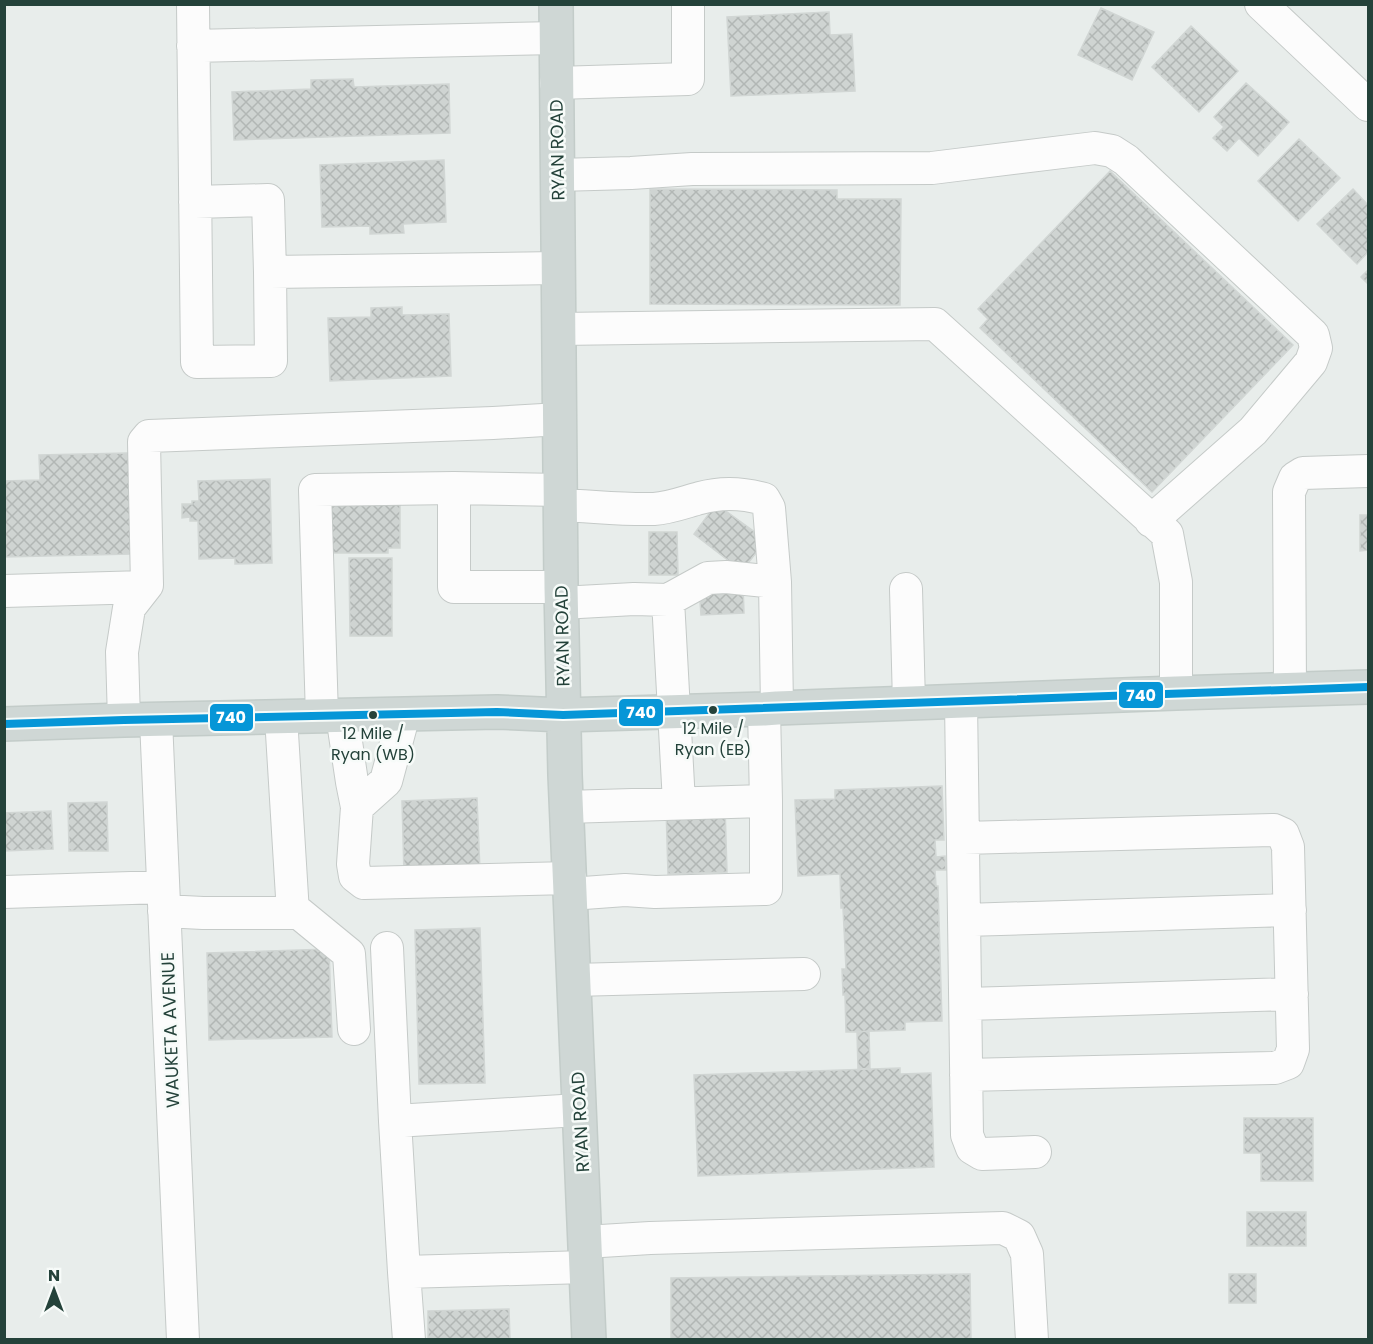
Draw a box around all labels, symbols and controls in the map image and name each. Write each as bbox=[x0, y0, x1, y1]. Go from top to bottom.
street label: RYAN ROAD bbox=[544, 99, 570, 201]
street label: RYAN ROAD bbox=[549, 585, 575, 687]
line badge: 740 bbox=[1118, 681, 1164, 709]
text: 740 bbox=[1126, 684, 1156, 707]
line badge: 740 bbox=[618, 698, 664, 727]
text: 740 bbox=[626, 701, 656, 724]
line badge: 740 bbox=[209, 703, 254, 732]
marker: 12 Mile / Ryan (EB) bbox=[707, 704, 719, 716]
text: 740 bbox=[216, 706, 246, 729]
marker: 12 Mile / Ryan (WB) bbox=[367, 709, 379, 721]
place label: 12 Mile / Ryan (EB) bbox=[675, 717, 751, 761]
place label: 12 Mile / Ryan (WB) bbox=[331, 722, 415, 766]
street label: WAUKETA AVENUE bbox=[155, 952, 185, 1108]
street label: RYAN ROAD bbox=[565, 1071, 595, 1173]
north arrow bbox=[24, 1260, 84, 1320]
text: N bbox=[48, 1264, 60, 1287]

